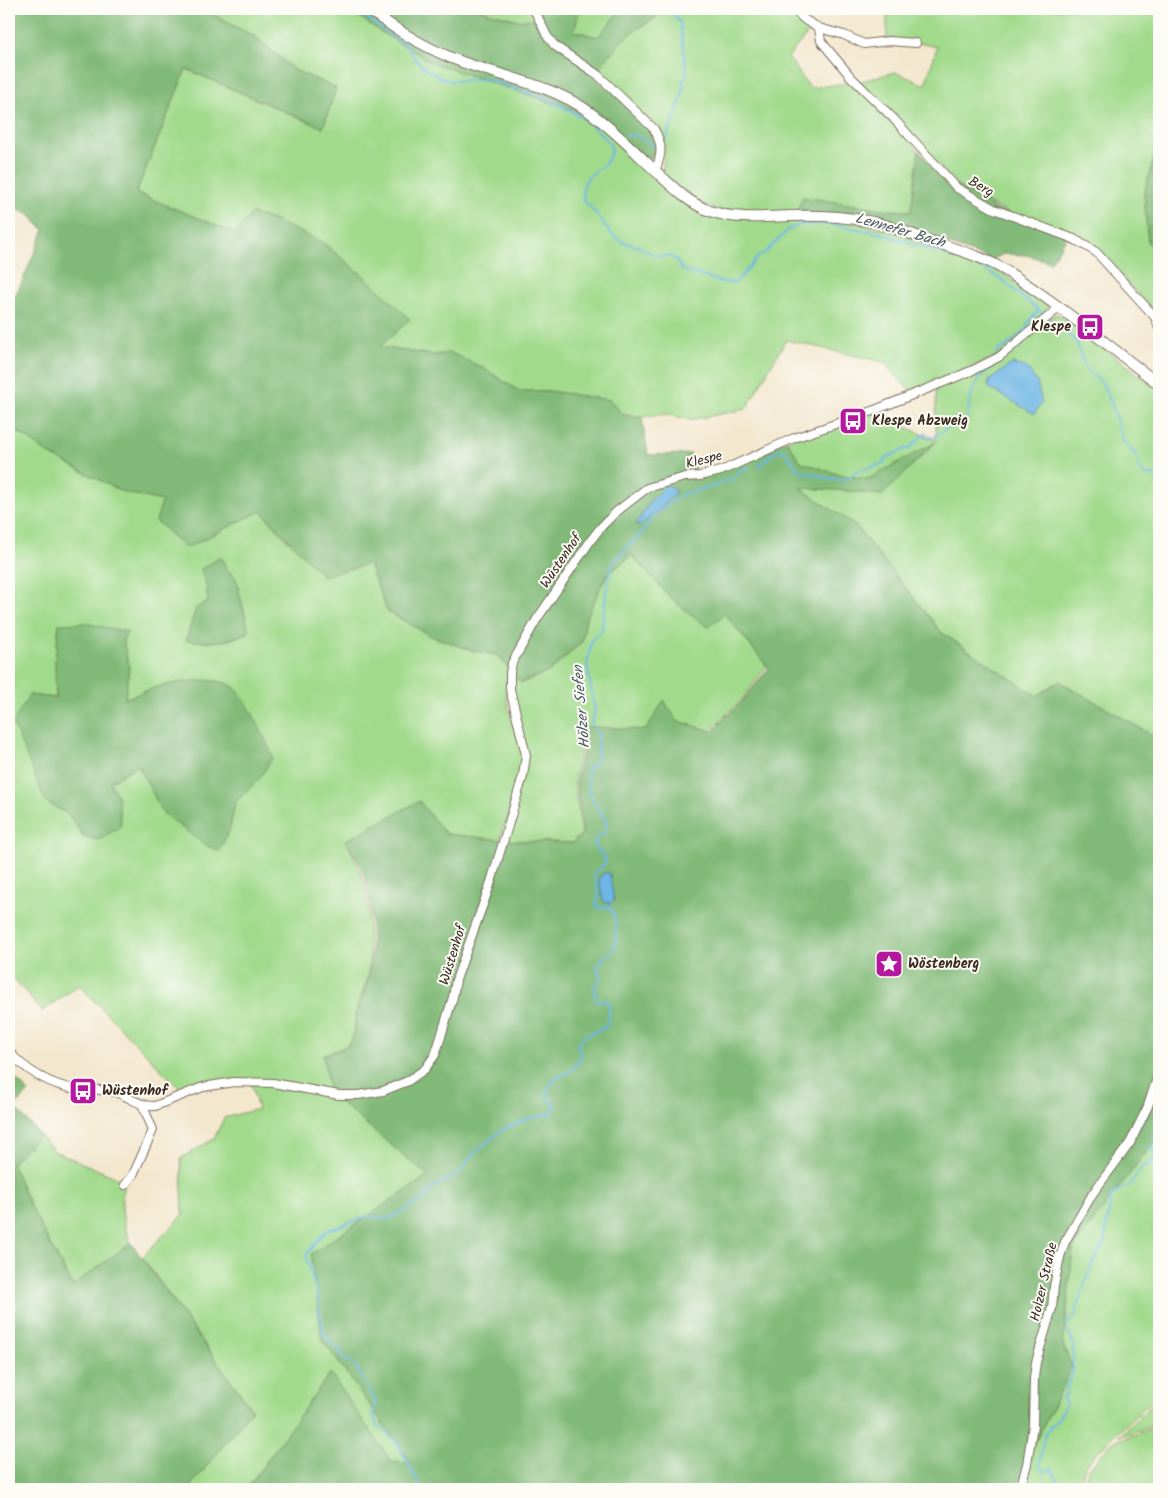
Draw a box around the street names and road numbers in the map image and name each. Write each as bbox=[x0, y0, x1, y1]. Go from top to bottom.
street label: Berg bbox=[964, 171, 998, 203]
street label: Klespe bbox=[683, 445, 725, 475]
street label: Wüstenhof bbox=[535, 528, 588, 593]
street label: Wüstenhof bbox=[433, 921, 473, 988]
street label: Holzer Straße bbox=[1024, 1240, 1064, 1324]

